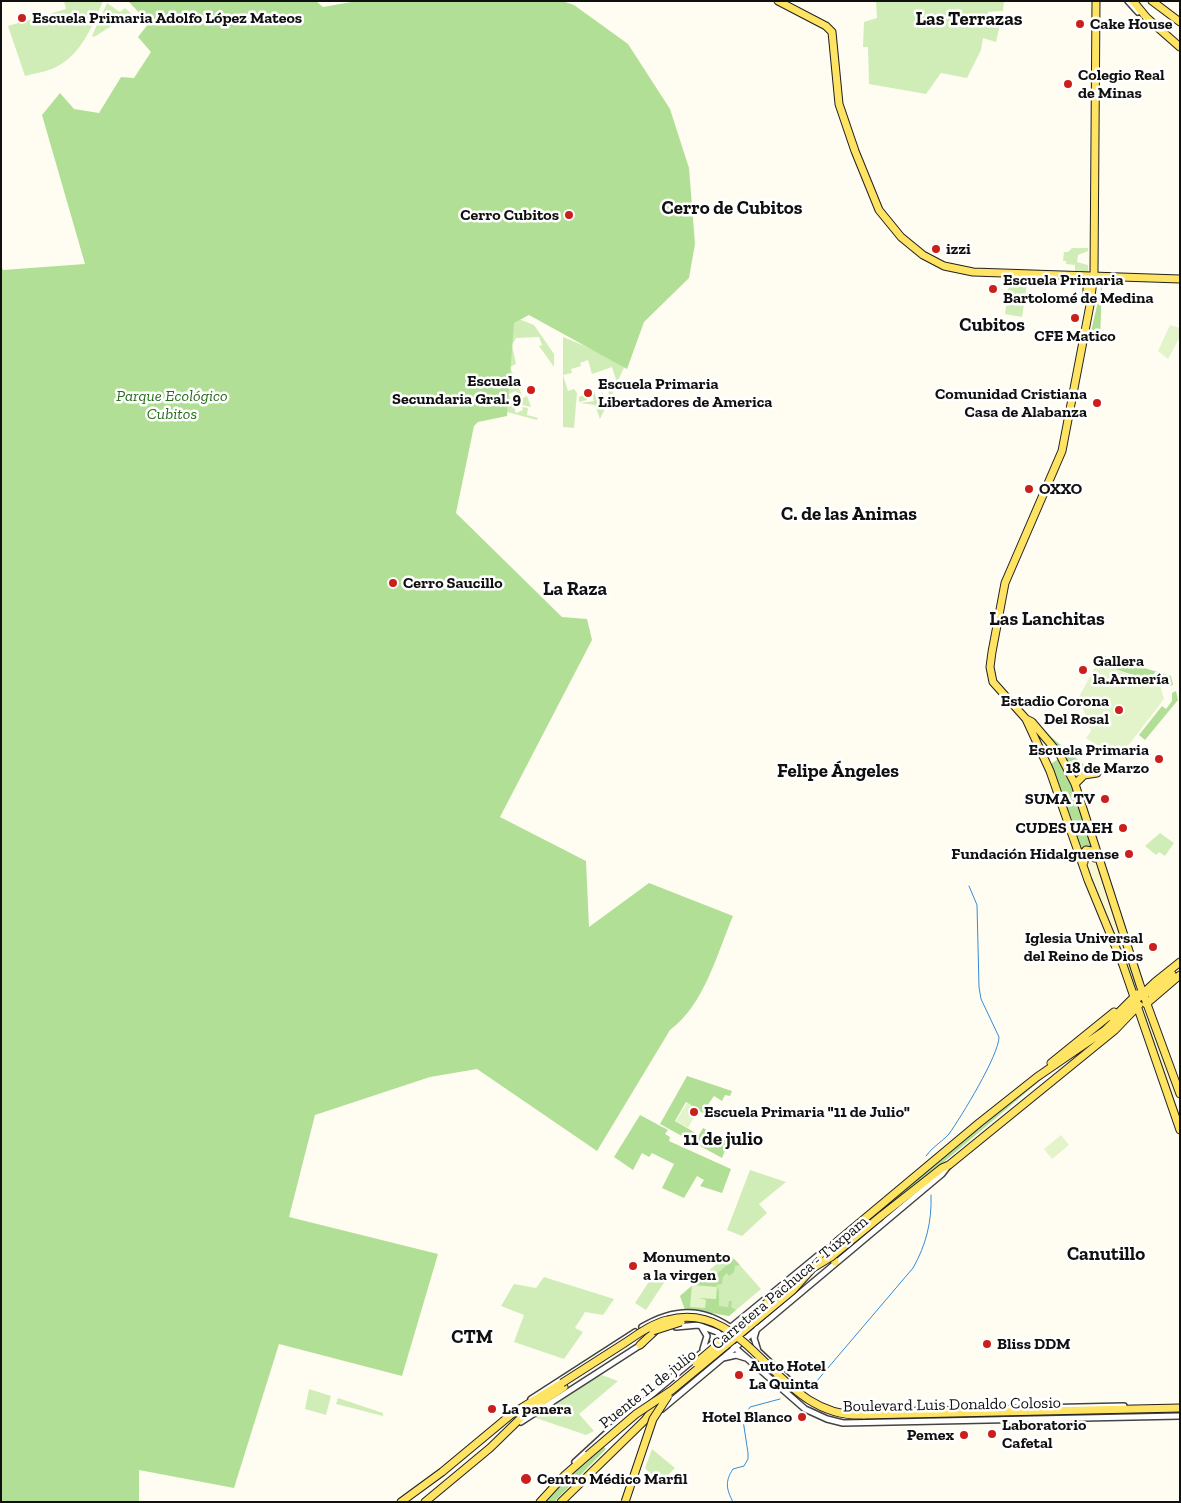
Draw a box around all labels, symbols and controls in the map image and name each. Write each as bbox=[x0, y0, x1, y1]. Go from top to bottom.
place label: Escuela Primaria Adolfo López Mateos bbox=[32, 8, 302, 28]
district label: Las Terrazas bbox=[916, 9, 1022, 31]
marker: Escuela Primaria Adolfo López Mateos bbox=[16, 12, 28, 24]
place label: Cake House bbox=[1090, 14, 1173, 34]
marker: Cake House bbox=[1074, 18, 1086, 30]
place label: Colegio Real de Minas bbox=[1078, 65, 1165, 103]
marker: Colegio Real de Minas bbox=[1062, 78, 1074, 90]
district label: Cerro de Cubitos bbox=[662, 198, 802, 220]
place label: Cerro Cubitos bbox=[460, 205, 559, 225]
marker: Cerro Cubitos bbox=[563, 209, 575, 221]
place label: izzi bbox=[946, 239, 971, 259]
marker: izzi bbox=[930, 243, 942, 255]
place label: Escuela Primaria Bartolomé de Medina bbox=[1003, 270, 1154, 308]
marker: Escuela Primaria Bartolomé de Medina bbox=[987, 283, 999, 295]
marker: CFE Matico bbox=[1069, 312, 1081, 324]
district label: Cubitos bbox=[959, 315, 1025, 337]
place label: CFE Matico bbox=[1034, 326, 1116, 346]
place label: Escuela Secundaria Gral. 9 bbox=[392, 371, 521, 409]
place label: Escuela Primaria Libertadores de America bbox=[598, 374, 772, 412]
marker: Escuela Secundaria Gral. 9 bbox=[525, 384, 537, 396]
place label: Comunidad Cristiana Casa de Alabanza bbox=[935, 384, 1087, 422]
park label: Parque Ecológico Cubitos bbox=[116, 386, 228, 424]
marker: Escuela Primaria Libertadores de America bbox=[582, 387, 594, 399]
marker: Comunidad Cristiana Casa de Alabanza bbox=[1091, 397, 1103, 409]
place label: OXXO bbox=[1039, 479, 1082, 499]
marker: OXXO bbox=[1023, 483, 1035, 495]
district label: C. de las Animas bbox=[781, 504, 917, 526]
place label: Cerro Saucillo bbox=[403, 573, 503, 593]
marker: Cerro Saucillo bbox=[387, 577, 399, 589]
district label: La Raza bbox=[543, 579, 607, 601]
district label: Las Lanchitas bbox=[989, 609, 1105, 631]
place label: Gallera la.Armería bbox=[1093, 651, 1169, 689]
marker: Gallera la.Armería bbox=[1077, 664, 1089, 676]
place label: Estadio Corona Del Rosal bbox=[1001, 691, 1109, 729]
marker: Estadio Corona Del Rosal bbox=[1113, 704, 1125, 716]
place label: Escuela Primaria 18 de Marzo bbox=[1028, 740, 1149, 778]
marker: Escuela Primaria 18 de Marzo bbox=[1153, 753, 1165, 765]
district label: Felipe Ángeles bbox=[777, 761, 899, 783]
place label: SUMA TV bbox=[1025, 789, 1095, 809]
marker: SUMA TV bbox=[1099, 793, 1111, 805]
place label: CUDES UAEH bbox=[1015, 818, 1113, 838]
marker: CUDES UAEH bbox=[1117, 822, 1129, 834]
place label: Fundación Hidalguense bbox=[951, 844, 1119, 864]
marker: Fundación Hidalguense bbox=[1123, 848, 1135, 860]
place label: Iglesia Universal del Reino de Dios bbox=[1024, 928, 1143, 966]
marker: Iglesia Universal del Reino de Dios bbox=[1147, 941, 1159, 953]
place label: Escuela Primaria "11 de Julio" bbox=[704, 1102, 910, 1122]
marker: Escuela Primaria "11 de Julio" bbox=[688, 1106, 700, 1118]
district label: 11 de julio bbox=[683, 1129, 763, 1151]
street label: Carretera Pachuca - Túxpam bbox=[708, 1212, 872, 1354]
district label: Canutillo bbox=[1067, 1244, 1145, 1266]
place label: Monumento a la virgen bbox=[643, 1247, 730, 1285]
marker: Monumento a la virgen bbox=[627, 1260, 639, 1272]
district label: CTM bbox=[451, 1327, 493, 1349]
place label: Bliss DDM bbox=[997, 1334, 1070, 1354]
marker: Bliss DDM bbox=[981, 1338, 993, 1350]
street label: Puente 11 de julio bbox=[596, 1345, 700, 1433]
place label: Auto Hotel La Quinta bbox=[749, 1356, 826, 1394]
marker: Auto Hotel La Quinta bbox=[733, 1369, 745, 1381]
street label: Boulevard Luis Donaldo Colosio bbox=[843, 1393, 1061, 1417]
place label: La panera bbox=[502, 1399, 572, 1419]
marker: La panera bbox=[486, 1403, 498, 1415]
place label: Hotel Blanco bbox=[702, 1407, 792, 1427]
marker: Hotel Blanco bbox=[796, 1411, 808, 1423]
place label: Laboratorio Cafetal bbox=[1002, 1415, 1086, 1453]
place label: Pemex bbox=[907, 1425, 954, 1445]
marker: Laboratorio Cafetal bbox=[986, 1428, 998, 1440]
marker: Pemex bbox=[958, 1429, 970, 1441]
place label: Centro Médico Marfil bbox=[537, 1469, 687, 1489]
marker: Centro Médico Marfil bbox=[519, 1472, 533, 1486]

